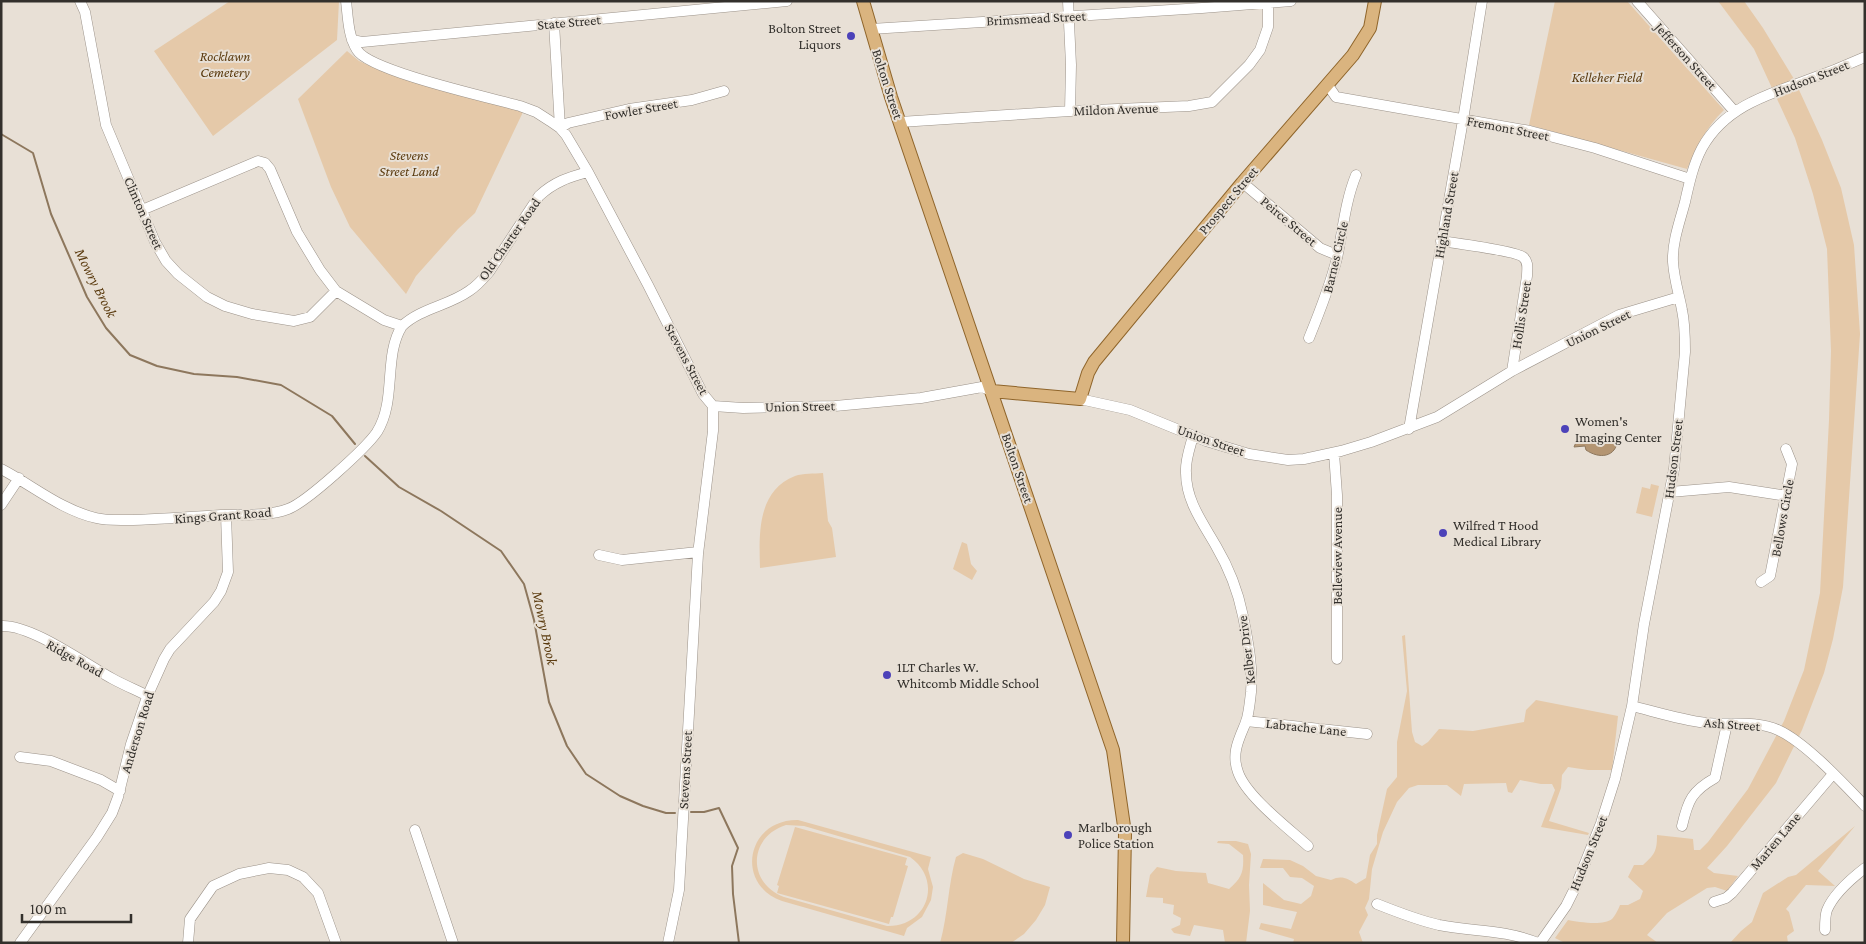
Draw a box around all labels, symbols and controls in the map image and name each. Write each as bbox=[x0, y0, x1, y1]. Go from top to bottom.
street label: Brimsmead Street bbox=[986, 7, 1087, 29]
street label: State Street bbox=[537, 11, 602, 33]
street label: Jefferson Street bbox=[1650, 18, 1721, 93]
place label: Bolton Street Liquors bbox=[768, 20, 841, 52]
marker: Bolton Street Liquors bbox=[845, 30, 857, 42]
street label: Bolton Street bbox=[869, 47, 907, 121]
park label: Rocklawn Cemetery bbox=[200, 48, 250, 80]
street label: Hudson Street bbox=[1771, 56, 1851, 100]
park label: Kelleher Field bbox=[1572, 69, 1643, 85]
street label: Fowler Street bbox=[603, 95, 679, 123]
street label: Mildon Avenue bbox=[1073, 100, 1159, 118]
street label: Fremont Street bbox=[1466, 112, 1551, 144]
park label: Stevens Street Land bbox=[379, 147, 439, 179]
street label: Prospect Street bbox=[1195, 163, 1261, 237]
street label: Highland Street bbox=[1431, 170, 1462, 260]
street label: Clinton Street bbox=[121, 174, 167, 252]
street label: Peirce Street bbox=[1258, 193, 1321, 249]
street label: Old Charter Road bbox=[475, 194, 544, 283]
street label: Barnes Circle bbox=[1319, 220, 1351, 294]
water label: Mowry Brook bbox=[70, 245, 121, 322]
street label: Hollis Street bbox=[1508, 280, 1534, 350]
street label: Union Street bbox=[1563, 305, 1633, 351]
street label: Stevens Street bbox=[662, 321, 713, 398]
street label: Union Street bbox=[765, 397, 836, 415]
place label: Women's Imaging Center bbox=[1575, 413, 1662, 445]
street label: Hudson Street bbox=[1660, 418, 1686, 499]
street label: Union Street bbox=[1175, 421, 1247, 459]
marker: Women's Imaging Center bbox=[1559, 423, 1571, 435]
street label: Bolton Street bbox=[999, 431, 1038, 505]
street label: Bellows Circle bbox=[1767, 478, 1797, 558]
street label: Kings Grant Road bbox=[174, 504, 273, 526]
street label: Belleview Avenue bbox=[1329, 507, 1345, 605]
place label: Wilfred T Hood Medical Library bbox=[1453, 517, 1541, 549]
marker: Wilfred T Hood Medical Library bbox=[1437, 527, 1449, 539]
water label: Mowry Brook bbox=[528, 588, 561, 668]
street label: Kelber Drive bbox=[1234, 615, 1258, 685]
street label: Ridge Road bbox=[44, 636, 107, 680]
place label: 1LT Charles W. Whitcomb Middle School bbox=[897, 659, 1040, 691]
marker: 1LT Charles W. Whitcomb Middle School bbox=[881, 669, 893, 681]
street label: Anderson Road bbox=[117, 688, 157, 775]
street label: Ash Street bbox=[1703, 714, 1761, 734]
street label: Labrache Lane bbox=[1265, 715, 1347, 739]
street label: Stevens Street bbox=[675, 730, 695, 809]
street label: Marien Lane bbox=[1746, 809, 1804, 873]
street label: Hudson Street bbox=[1566, 813, 1610, 893]
place label: Marlborough Police Station bbox=[1078, 819, 1154, 851]
marker: Marlborough Police Station bbox=[1062, 829, 1074, 841]
scale bar bbox=[22, 892, 131, 924]
text: 100 m bbox=[30, 901, 67, 917]

